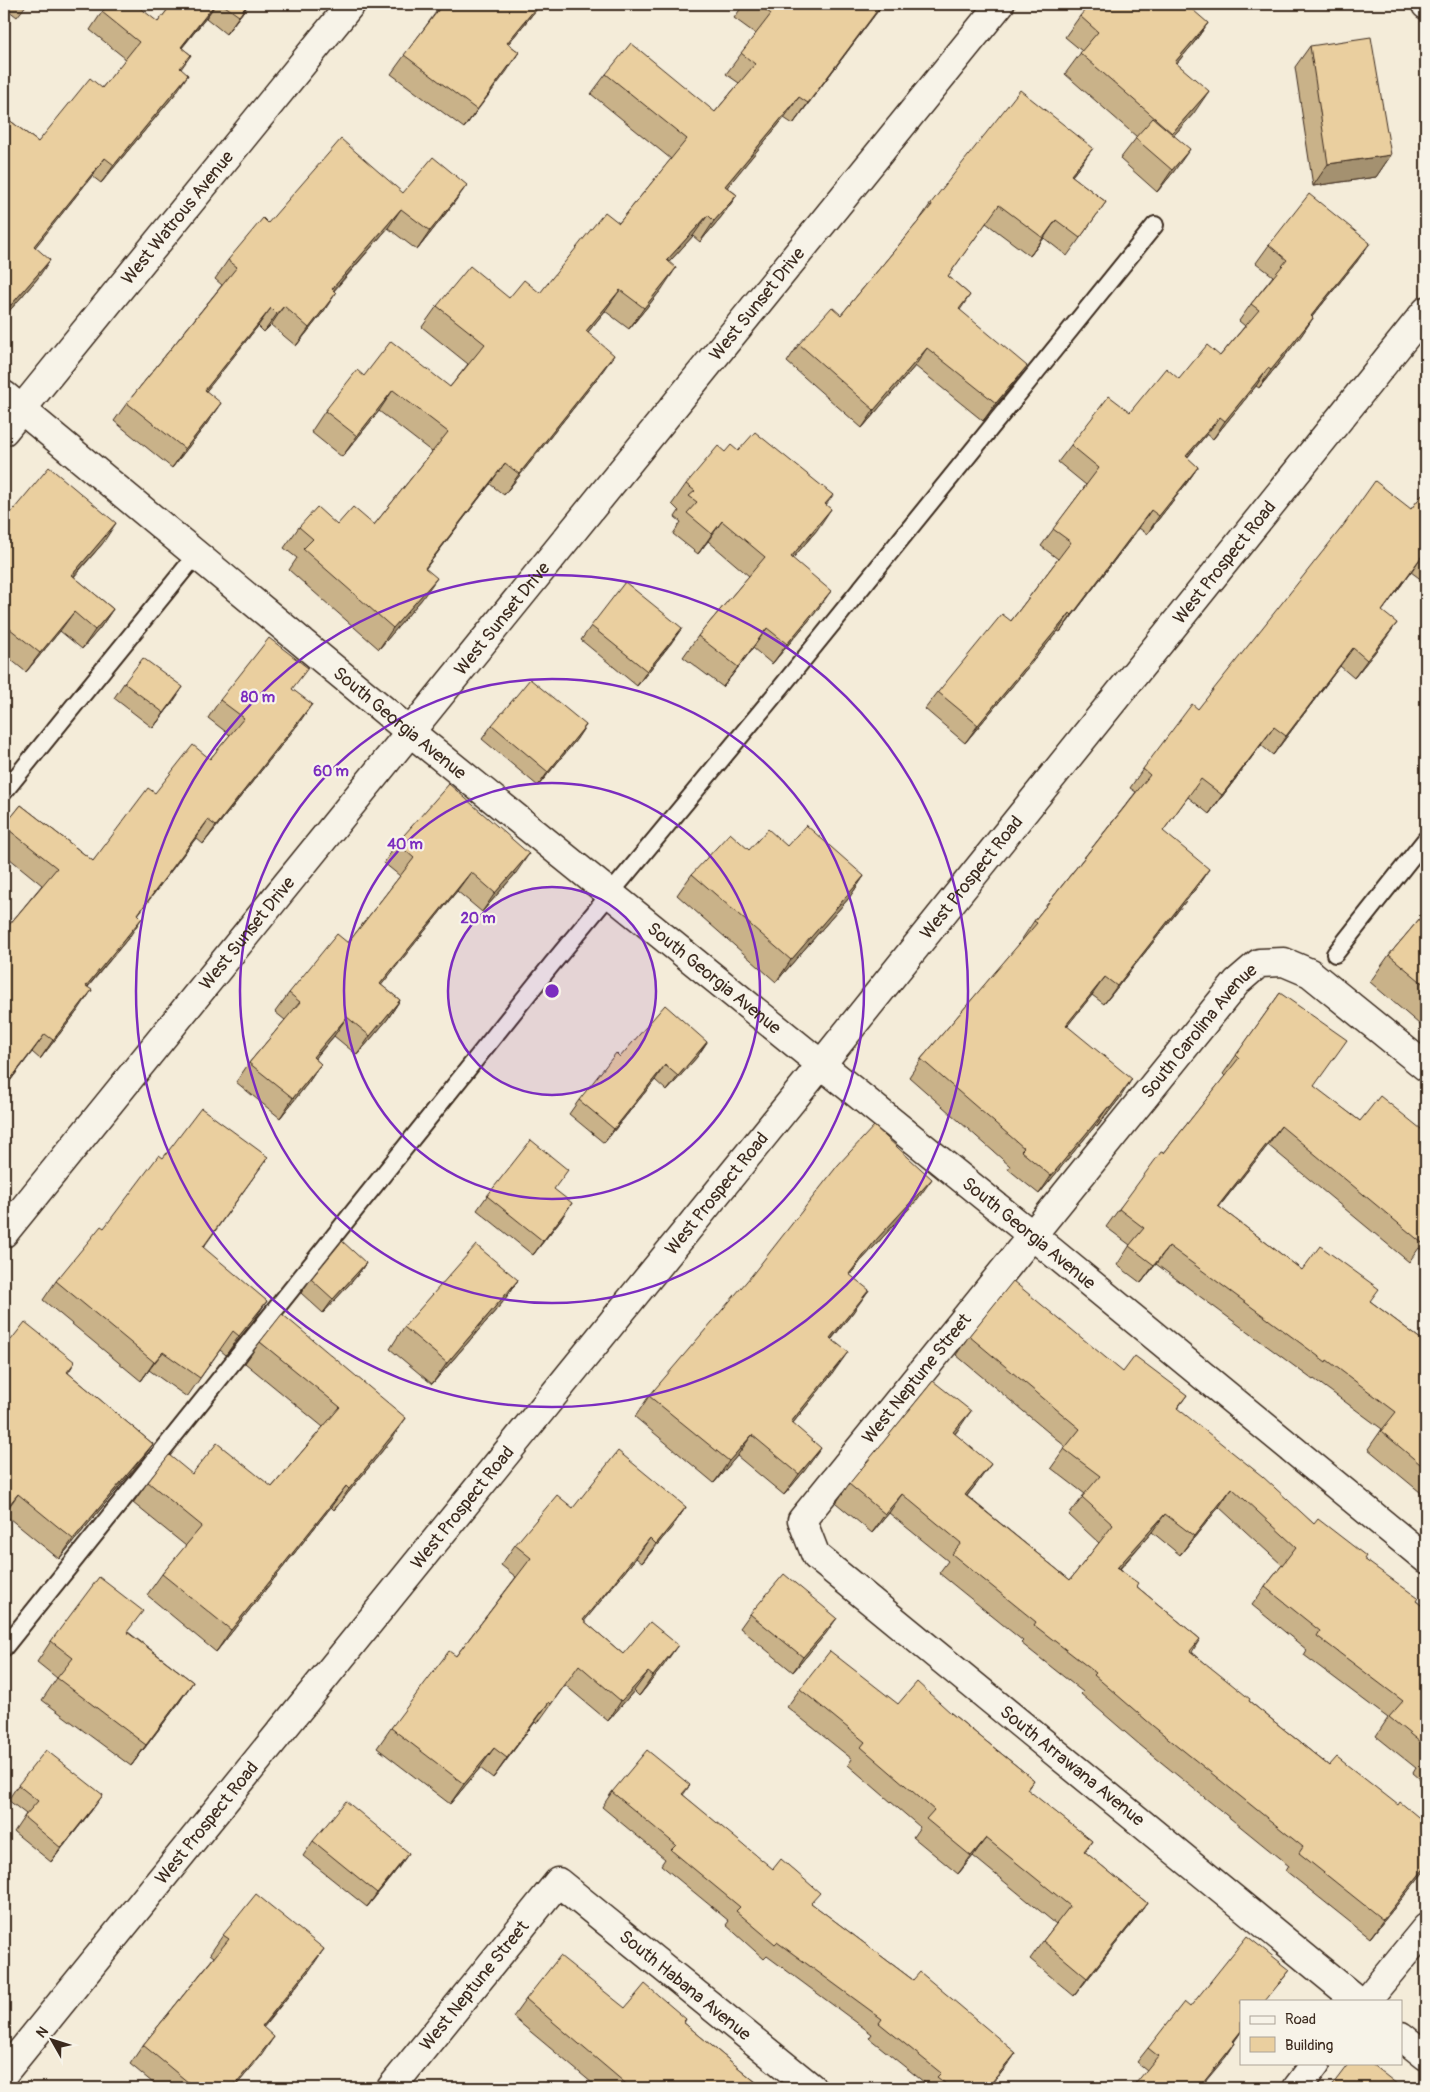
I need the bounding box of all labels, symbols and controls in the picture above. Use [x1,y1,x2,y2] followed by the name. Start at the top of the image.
[116,146,239,289] street label: West Watrous Avenue
[704,242,810,365] street label: West Sunset Drive
[1168,496,1281,629] street label: West Prospect Road
[449,557,555,680] street label: West Sunset Drive
[328,661,471,784] street label: South Georgia Avenue
[241,688,275,707] text: 80 m
[313,762,349,781] text: 60 m
[915,811,1028,944] street label: West Prospect Road
[387,835,423,854] text: 40 m
[194,872,300,995] street label: West Sunset Drive
[460,909,496,928] text: 20 m
[643,917,786,1039] street label: South Georgia Avenue
[1136,958,1262,1103] street label: South Carolina Avenue
[543,982,561,1000] centre of rings
[660,1127,773,1260] street label: West Prospect Road
[957,1172,1101,1294] street label: South Georgia Avenue
[857,1308,977,1448] street label: West Neptune Street
[406,1441,519,1574] street label: West Prospect Road
[995,1701,1149,1831] street label: South Arrawana Avenue
[150,1757,263,1889] street label: West Prospect Road
[414,1915,534,2055] street label: West Neptune Street
[615,1925,756,2046] street label: South Habana Avenue
[1240,2000,1402,2064] legend
[1285,2010,1316,2029] text: Road
[28,2014,78,2064] north arrow
[33,2023,52,2041] text: N
[1285,2036,1333,2055] text: Building

